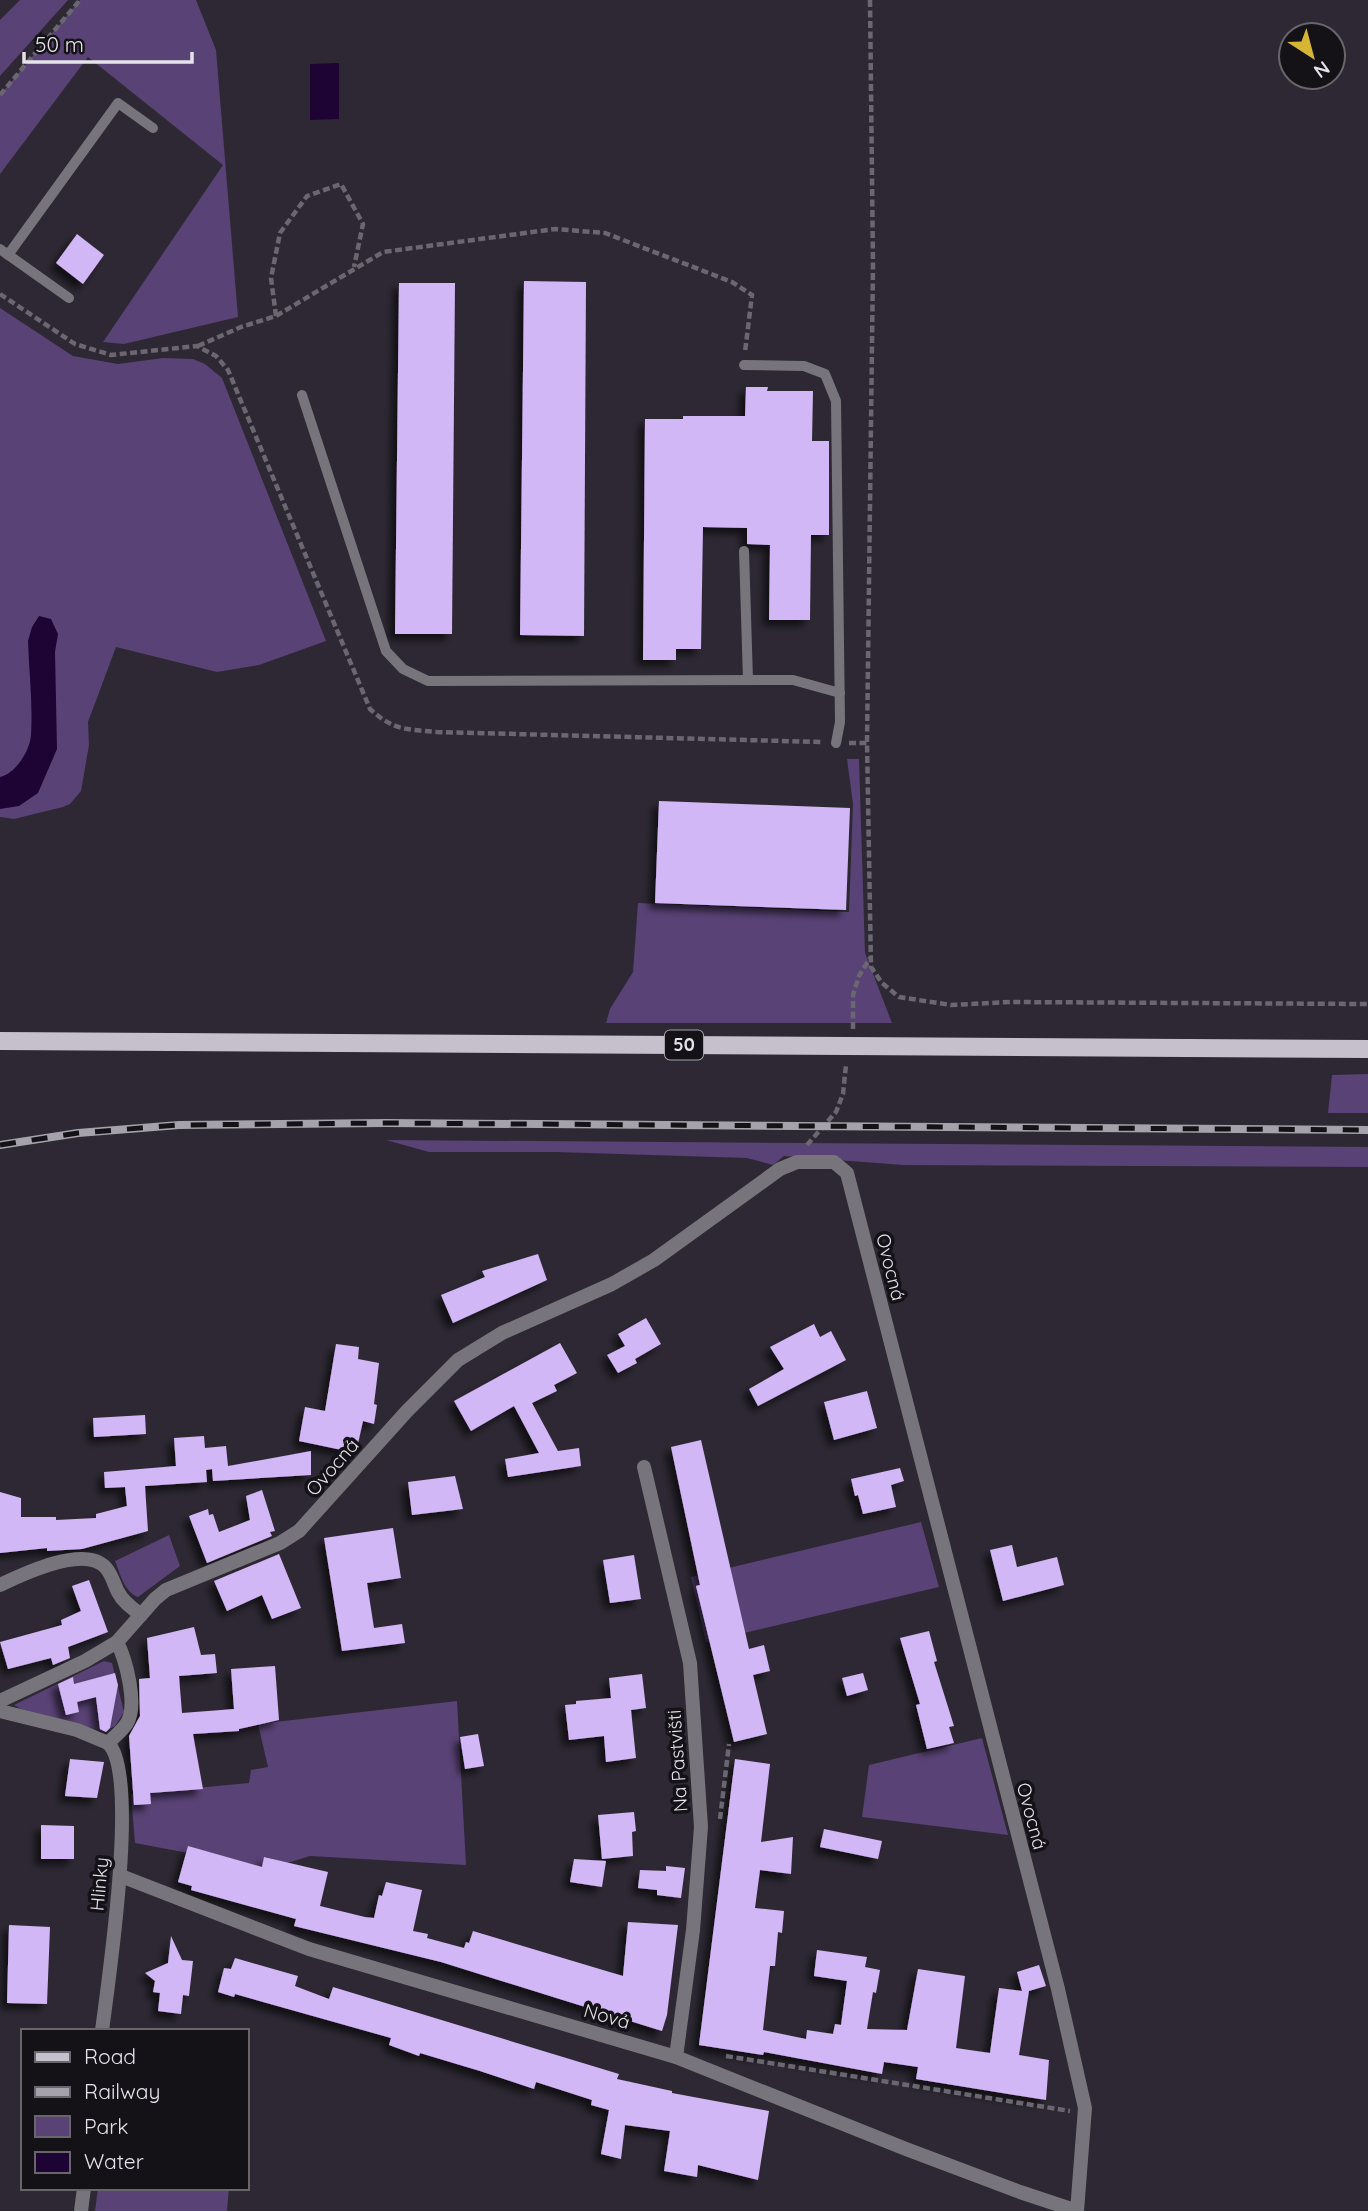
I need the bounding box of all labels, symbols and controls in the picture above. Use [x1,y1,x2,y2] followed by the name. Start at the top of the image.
[24,21,192,65] scale bar
[1277,21,1347,91] north arrow
[35,31,84,57] text: 50 m
[1309,56,1335,84] text: N
[665,1030,703,1060] road number: 50
[871,1231,911,1303] street label: Ovocná
[301,1433,363,1501] street label: Ovocná
[661,1709,693,1813] street label: Na Pastvišti
[1012,1780,1052,1852] street label: Ovocná
[85,1856,113,1912] street label: Hlinky
[581,1998,633,2034] street label: Nová
[21,2029,248,2190] legend
[84,2043,136,2069] text: Road
[84,2078,160,2104] text: Railway
[84,2113,128,2139] text: Park
[84,2148,144,2174] text: Water

